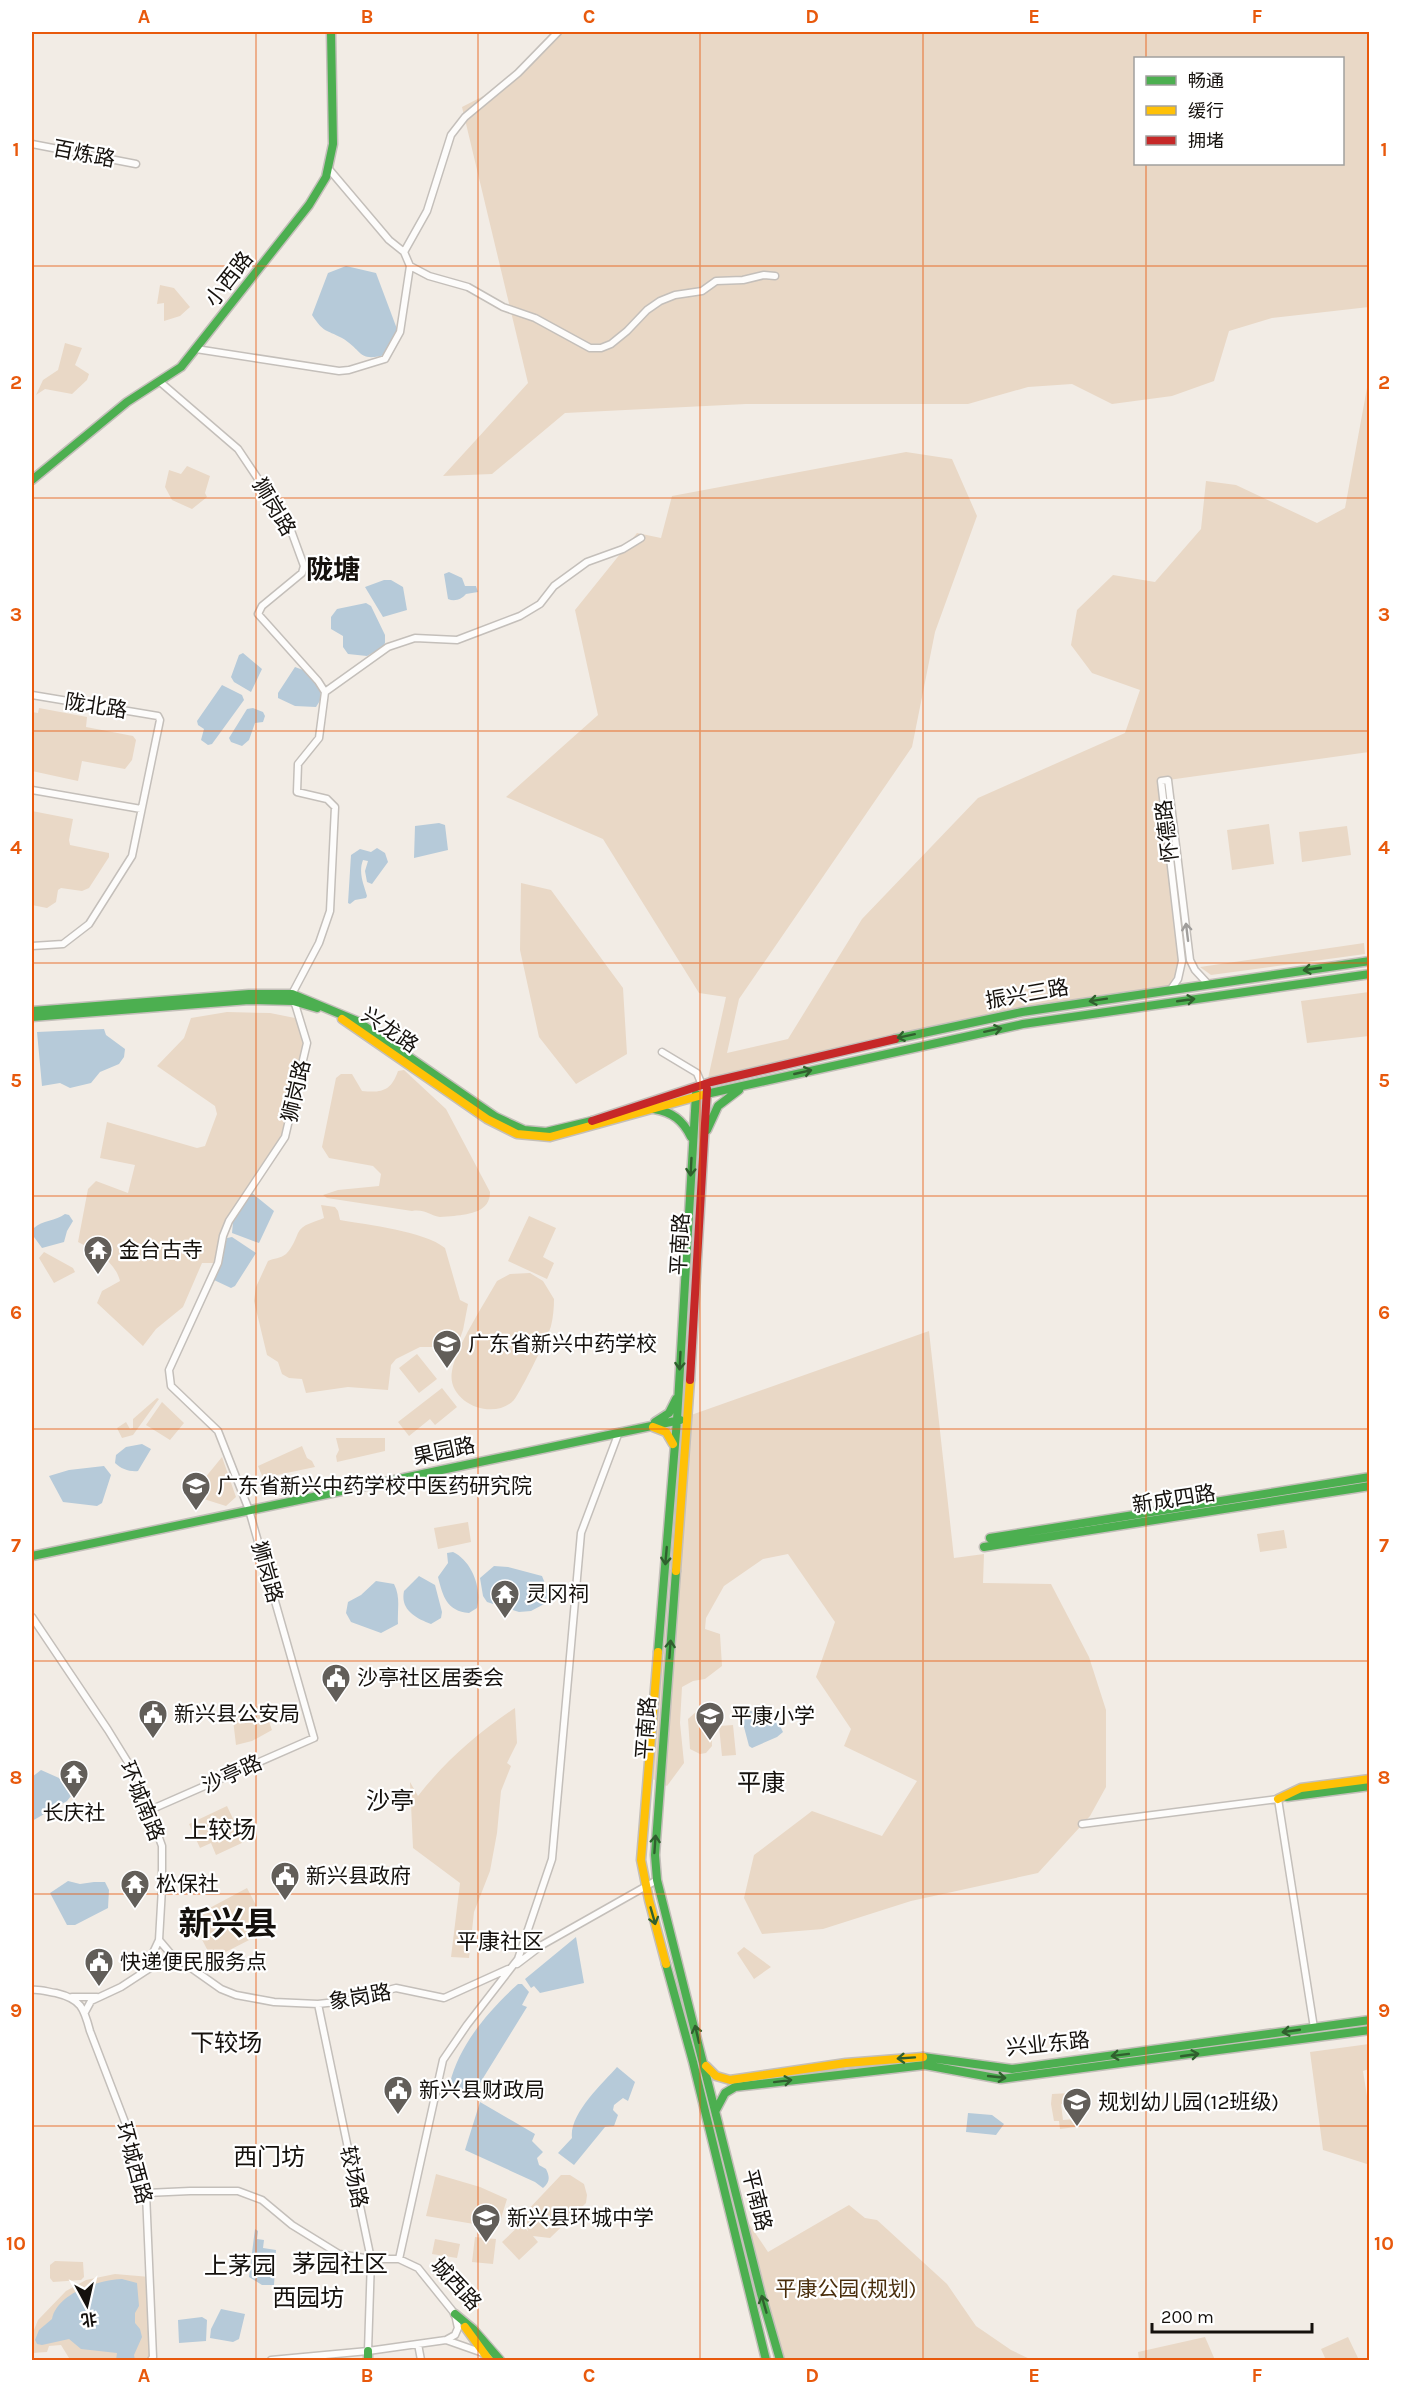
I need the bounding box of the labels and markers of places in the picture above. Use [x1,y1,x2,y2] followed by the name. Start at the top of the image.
[82,1234,114,1276] temple icon: 金台古寺
[119,1238,203,1262] place label: 金台古寺
[431,1328,463,1370] school or university icon: 广东省新兴中药学校
[468,1332,657,1356] place label: 广东省新兴中药学校
[180,1470,212,1512] school or university icon: 广东省新兴中药学校中医药研究院
[217,1474,532,1498] place label: 广东省新兴中药学校中医药研究院
[489,1578,521,1620] temple icon: 灵冈祠
[526,1582,589,1606] place label: 灵冈祠
[320,1662,352,1704] public building icon: 沙亭社区居委会
[357,1666,504,1690] place label: 沙亭社区居委会
[137,1698,169,1740] public building icon: 新兴县公安局
[694,1700,726,1742] school or university icon: 平康小学
[174,1702,300,1726] place label: 新兴县公安局
[731,1704,815,1728] place label: 平康小学
[58,1758,90,1800] temple icon: 长庆社
[43,1801,106,1825] place label: 长庆社
[269,1860,301,1902] public building icon: 新兴县政府
[306,1864,411,1888] place label: 新兴县政府
[119,1868,151,1910] temple icon: 松保社
[156,1872,219,1896] place label: 松保社
[83,1946,115,1988] public building icon: 快递便民服务点
[120,1950,267,1974] place label: 快递便民服务点
[382,2074,414,2116] public building icon: 新兴县财政局
[419,2078,545,2102] place label: 新兴县财政局
[1061,2086,1093,2128] school or university icon: 规划幼儿园(12班级)
[1098,2090,1279,2114] place label: 规划幼儿园(12班级)
[470,2202,502,2244] school or university icon: 新兴县环城中学
[507,2206,654,2230] place label: 新兴县环城中学

